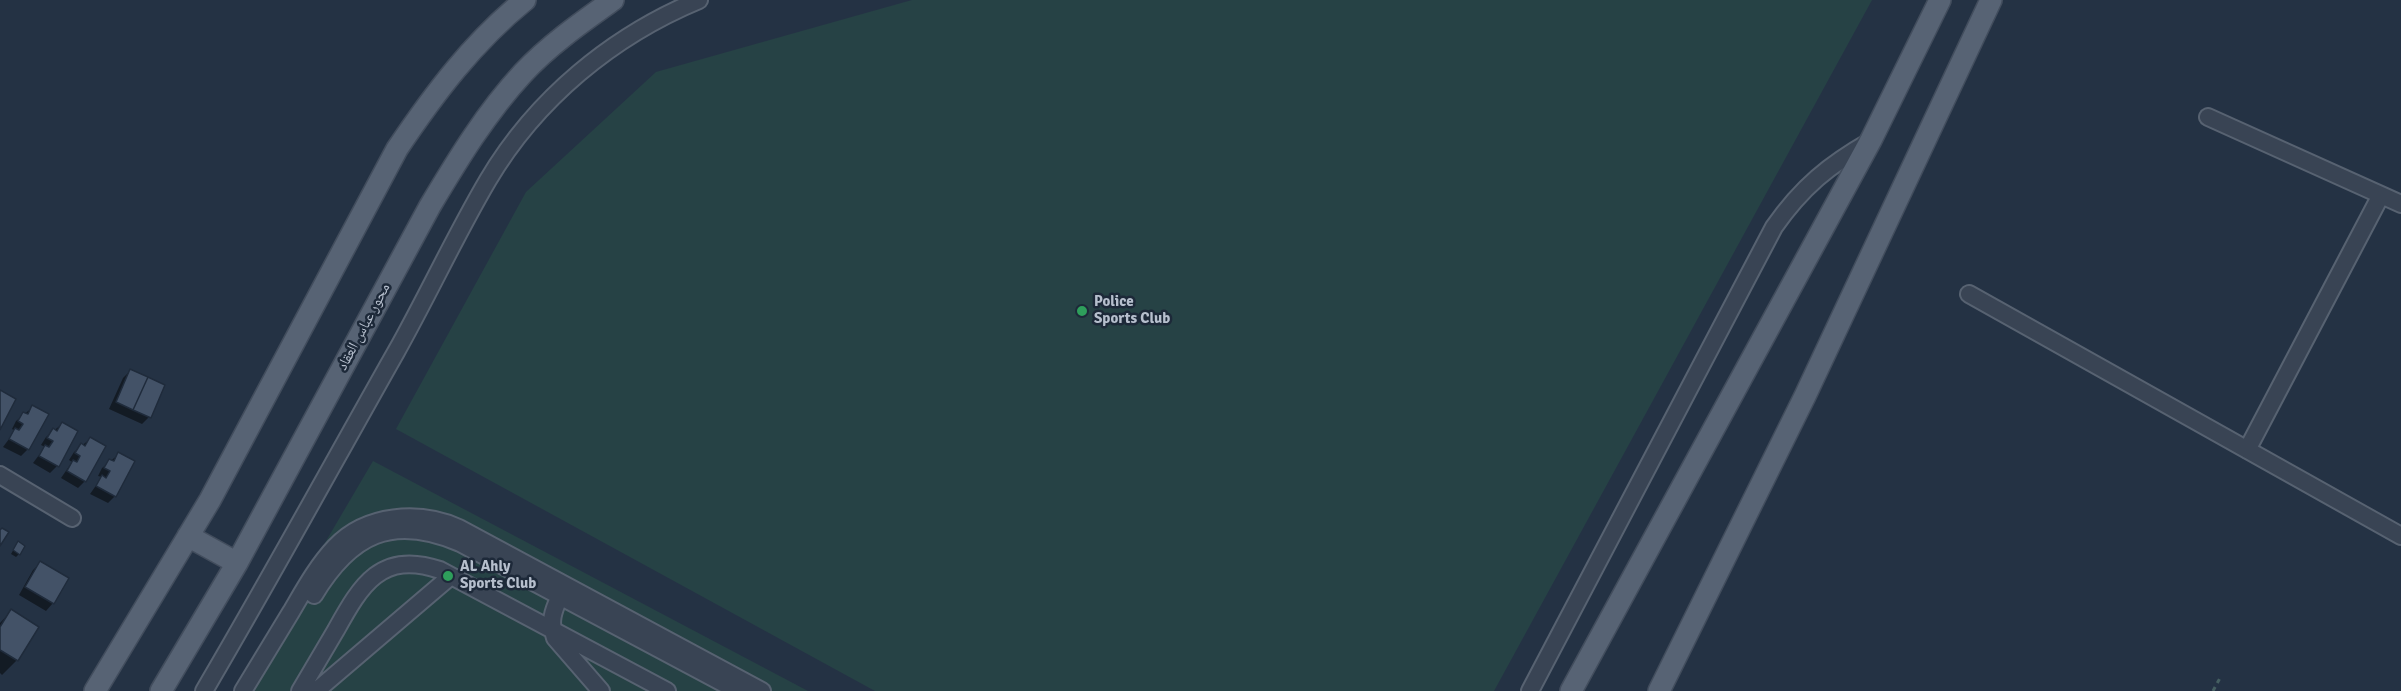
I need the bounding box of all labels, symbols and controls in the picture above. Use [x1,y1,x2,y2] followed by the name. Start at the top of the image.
[334,280,394,374] street label: محور عباس العقاد
[1094,293,1170,328] place label: Police Sports Club
[1075,304,1089,318] marker: Police Sports Club
[460,558,536,593] place label: AL Ahly Sports Club
[441,569,455,583] marker: AL Ahly Sports Club

